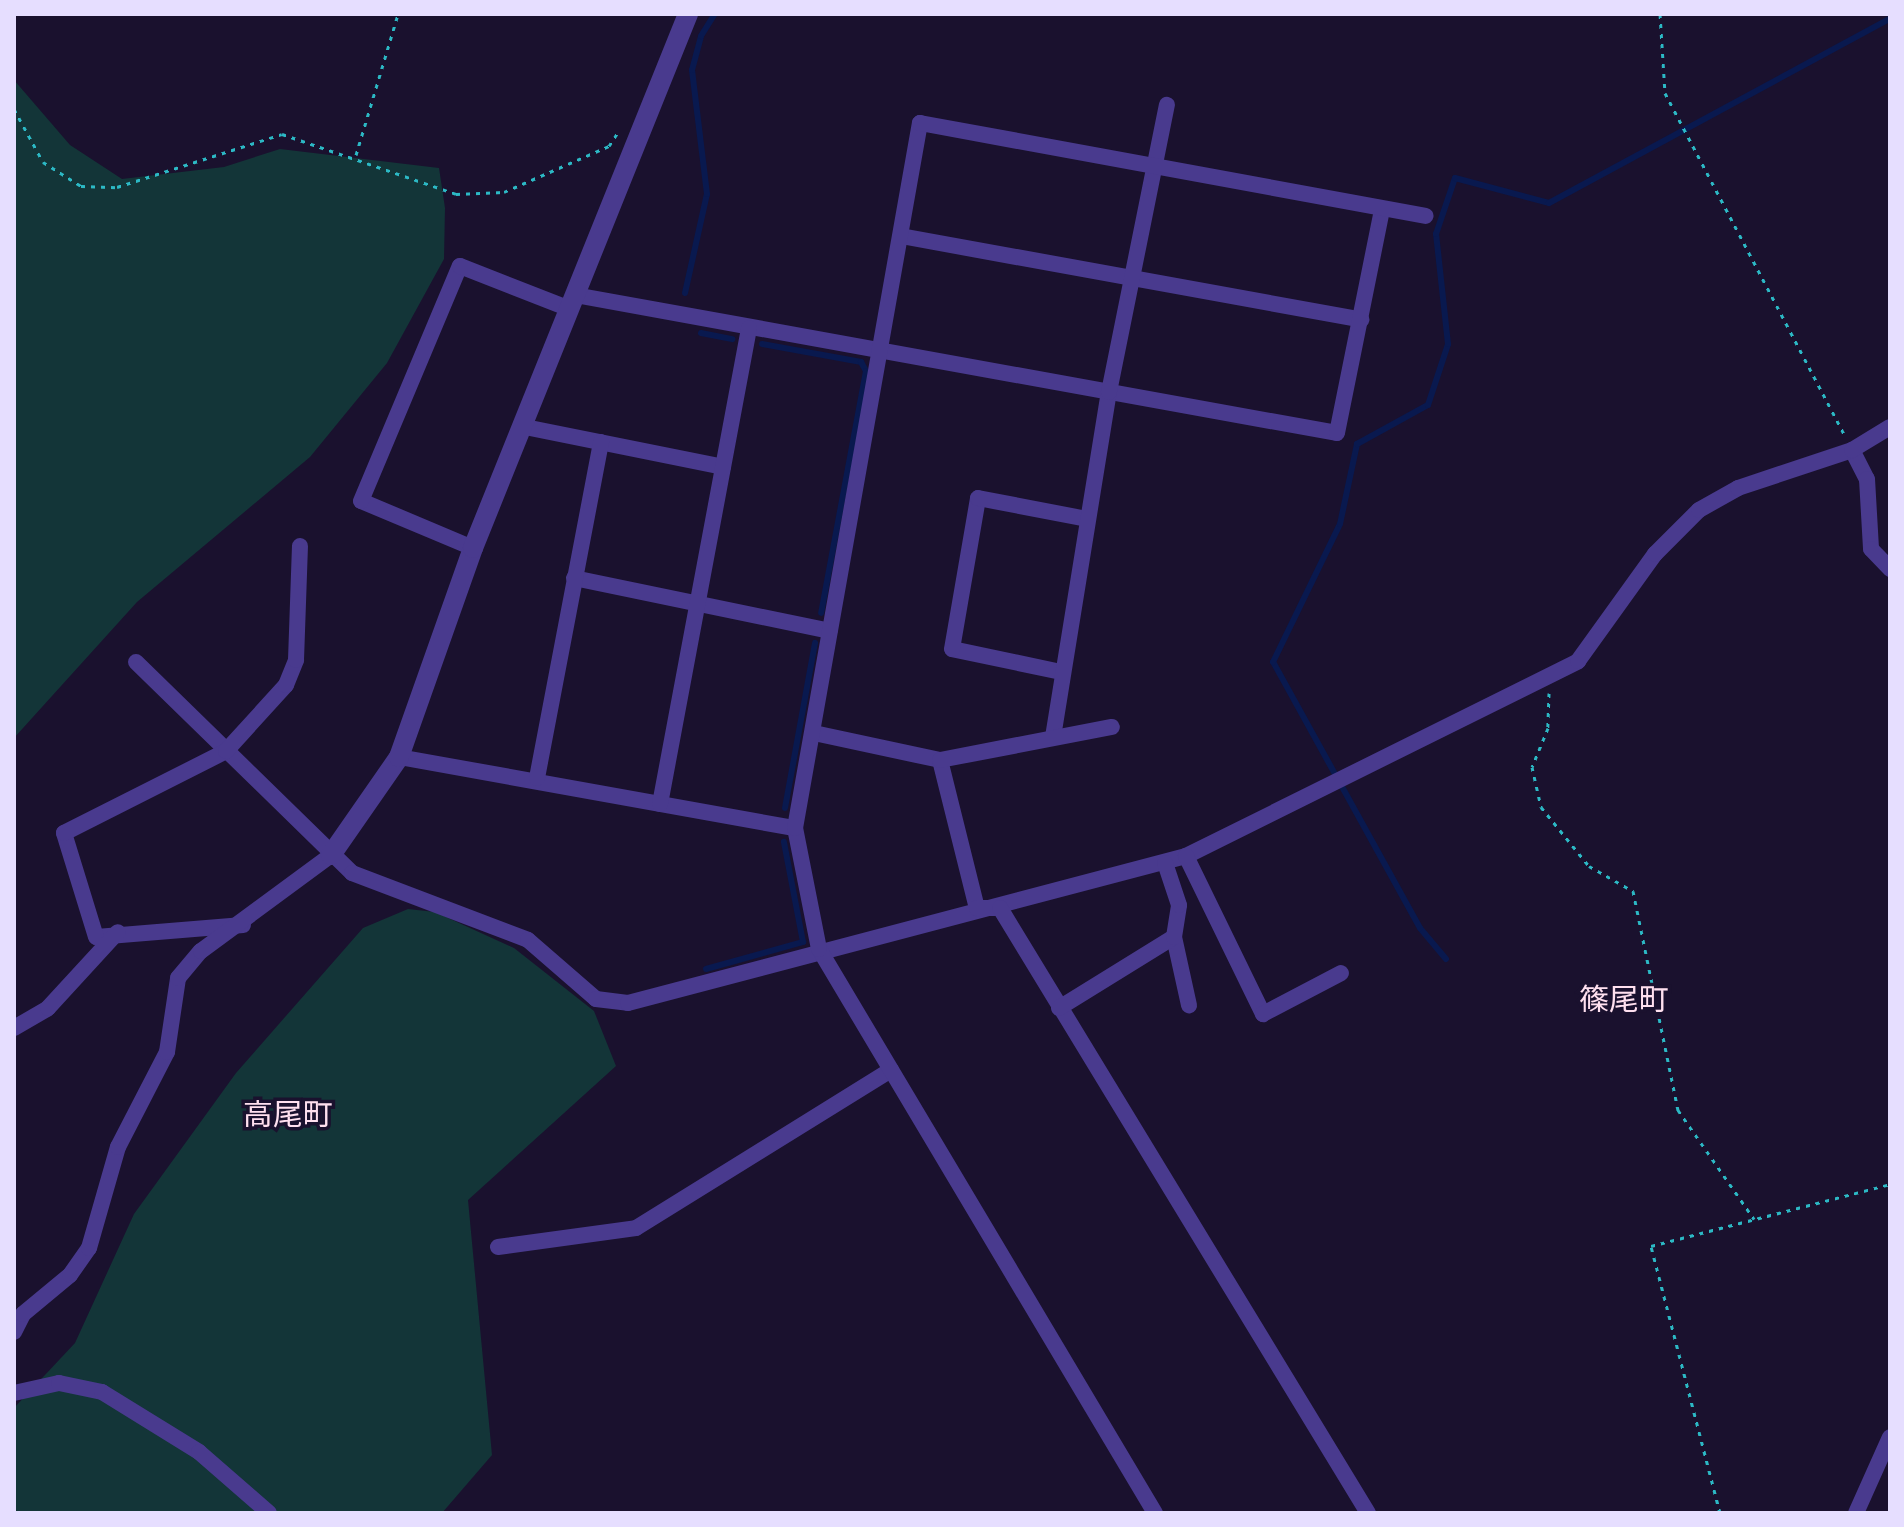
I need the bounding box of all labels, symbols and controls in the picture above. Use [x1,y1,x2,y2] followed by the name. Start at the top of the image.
[1579,981,1669,1017] district label: 篠尾町
[243,1096,333,1132] district label: 高尾町

